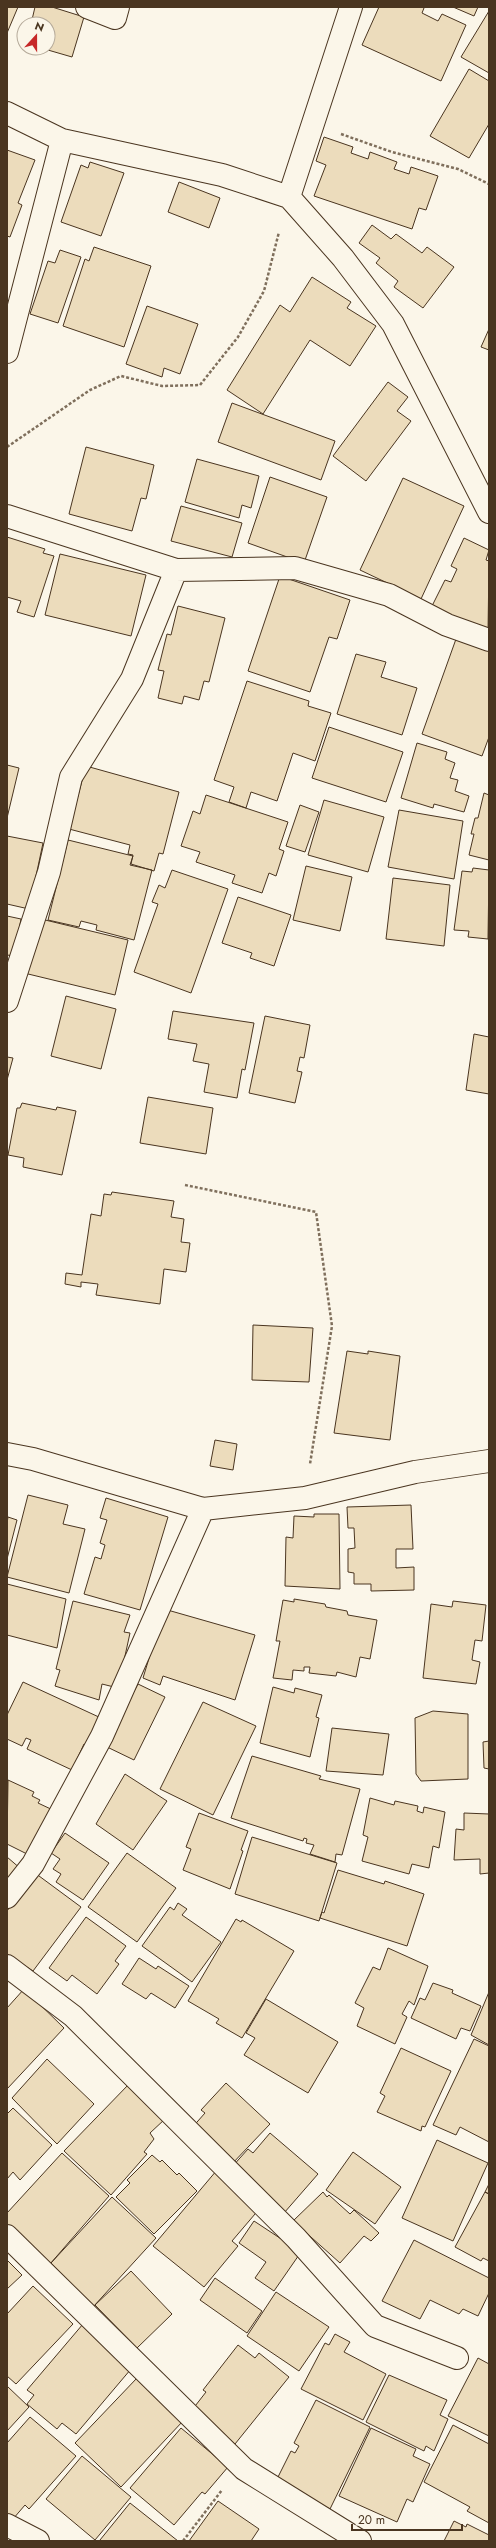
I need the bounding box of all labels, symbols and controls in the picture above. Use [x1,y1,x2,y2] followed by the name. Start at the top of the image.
[16,16,56,56] north arrow
[33,18,47,36] text: N
[352,2506,462,2532] scale bar
[358,2511,385,2529] text: 20 m

